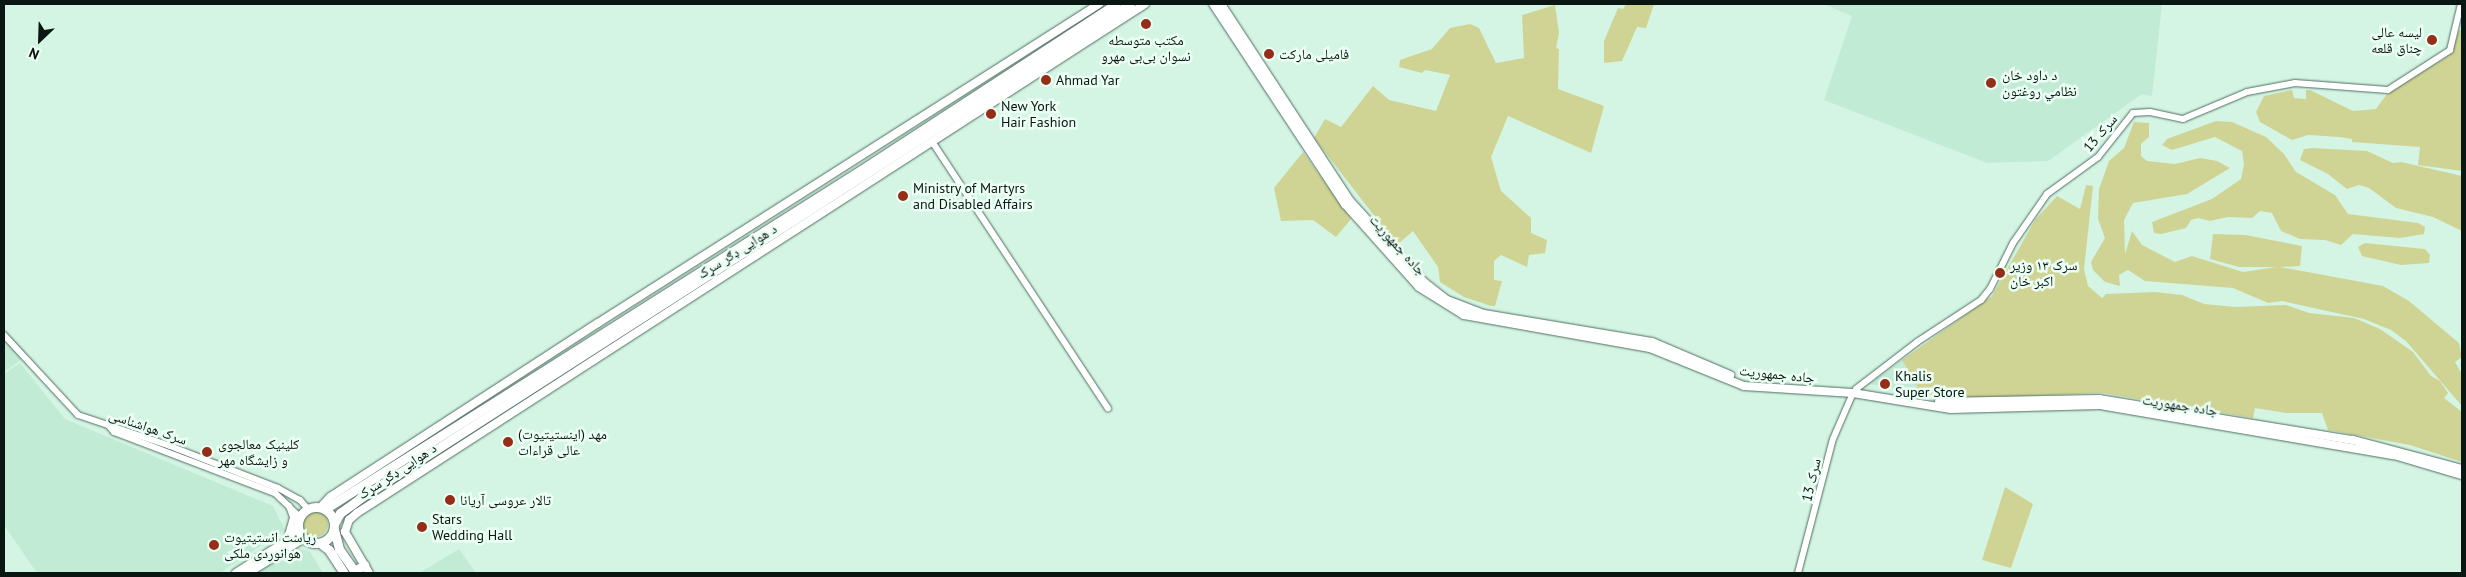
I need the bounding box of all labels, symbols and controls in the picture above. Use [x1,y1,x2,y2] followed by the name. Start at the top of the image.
[15,15,65,65] north arrow
[1140,18,1152,30] marker: مکتب متوسطه نسوان بی‌بی مهرو
[2371,24,2422,56] place label: لیسه عالی چناق قلعه
[1101,32,1191,64] place label: مکتب متوسطه نسوان بی‌بی مهرو
[2426,34,2438,46] marker: لیسه عالی چناق قلعه
[26,44,42,64] text: N
[1279,46,1349,62] place label: فامیلی مارکت
[1263,48,1275,60] marker: فامیلی مارکت
[2002,67,2077,100] place label: د داود خان نظامي روغتون
[1056,72,1120,88] place label: Ahmad Yar
[1040,74,1052,86] marker: Ahmad Yar
[1984,76,1998,90] marker: د داود خان نظامي روغتون
[1001,98,1076,130] place label: New York Hair Fashion
[985,108,997,120] marker: New York Hair Fashion
[2079,111,2121,155] street label: سرک 13
[913,180,1033,212] place label: Ministry of Martyrs and Disabled Affairs
[897,190,909,202] marker: Ministry of Martyrs and Disabled Affairs
[1366,211,1430,279] street label: جاده جمهوریت
[694,220,780,282] street label: د هوایی ډګر سړک
[2010,257,2077,290] place label: سرک ۱۳ وزیر اکبر خان
[1994,267,2006,279] marker: سرک ۱۳ وزیر اکبر خان
[1738,362,1816,386] street label: جاده جمهوریت
[1895,368,1965,401] place label: Khalis Super Store
[1879,378,1891,390] marker: Khalis Super Store
[2141,391,2219,419] street label: جاده جمهوریت
[107,406,189,448] street label: سرک هواشناسی
[518,426,607,458] place label: مهد (اینستیتیوت) عالی قراءات
[218,436,299,468] place label: کلینیک معالجوی و زایشگاه مهر
[502,436,514,448] marker: مهد (اینستیتیوت) عالی قراءات
[354,439,440,503] street label: د هوایی ډګر سړک
[200,445,214,459] marker: کلینیک معالجوی و زایشگاه مهر
[1798,457,1824,503] street label: سرک 13
[460,492,551,508] place label: تالار عروسی آریانا
[444,494,456,506] marker: تالار عروسی آریانا
[432,511,512,544] place label: Stars Wedding Hall
[416,521,428,533] marker: Stars Wedding Hall
[224,529,316,562] place label: ریاست انستیتیوت هوانوردی ملکی
[208,539,220,551] marker: ریاست انستیتیوت هوانوردی ملکی

